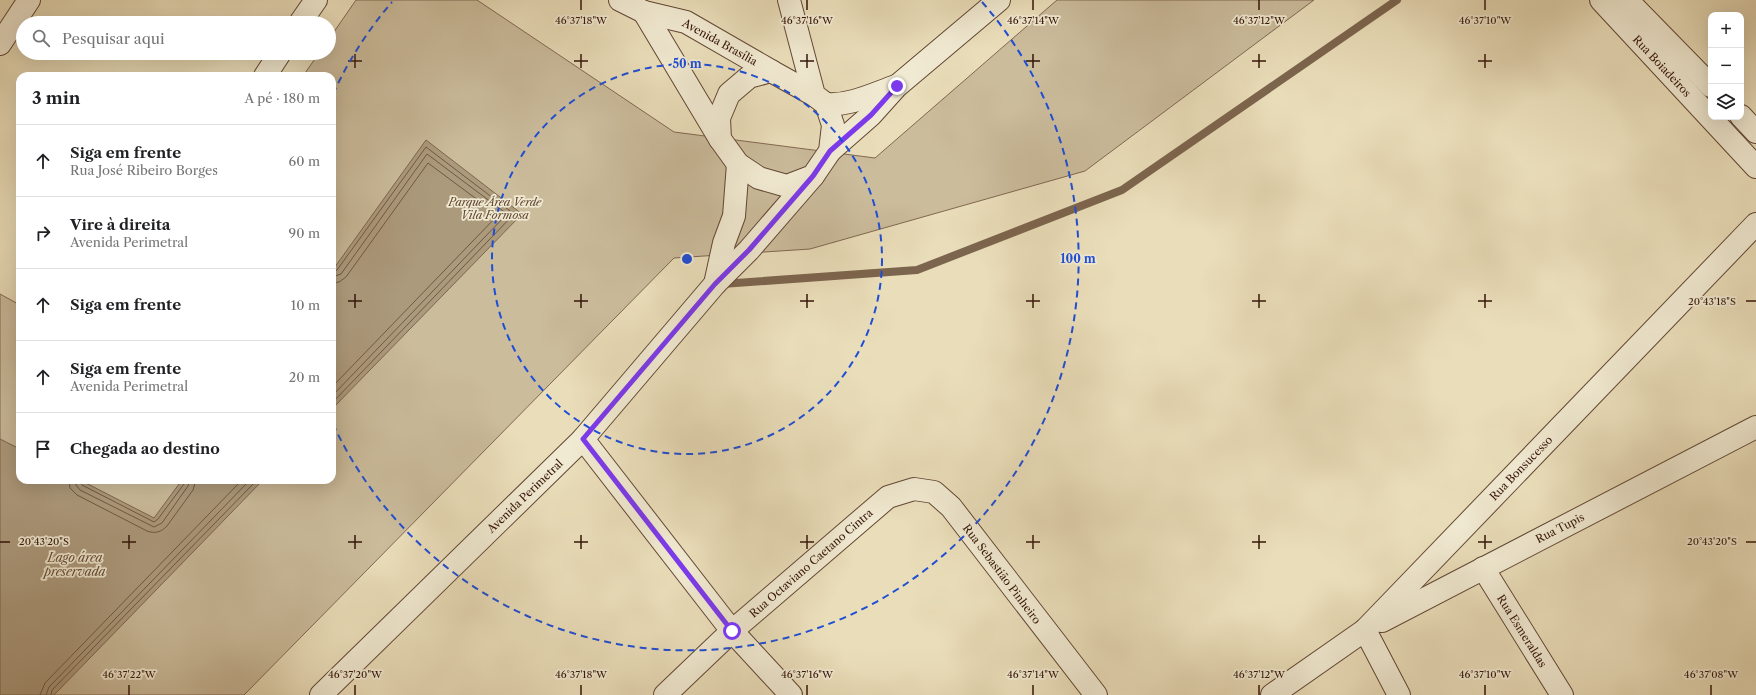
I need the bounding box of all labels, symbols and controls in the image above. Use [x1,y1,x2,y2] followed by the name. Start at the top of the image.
[1708,12,1744,120] map controls
[1708,12,1744,48] button: +
[555,14,608,27] text: 46°37'18"W
[781,14,834,27] text: 46°37'16"W
[1007,14,1060,27] text: 46°37'14"W
[1233,14,1286,27] text: 46°37'12"W
[1459,14,1512,27] text: 46°37'10"W
[679,15,760,68] street label: Avenida Brasília
[16,16,336,60] search box
[30,27,52,49] icon: search
[62,29,165,48] text: Pesquisar aqui
[1630,32,1694,100] street label: Rua Boiadeiros
[1708,48,1744,84] button: −
[672,56,702,71] text: 50 m
[888,77,906,95] route end
[1708,84,1744,120] button: layers
[32,88,81,108] text: 3 min
[245,90,320,106] text: A pé · 180 m
[70,143,181,162] text: Siga em frente
[32,150,54,172] icon: ahead
[289,153,320,169] text: 60 m
[70,162,218,178] text: Rua José Ribeiro Borges
[448,195,542,222] park label: Parque Área Verde Vila Formosa
[70,215,170,234] text: Vire à direita
[32,222,54,244] icon: right
[289,225,320,241] text: 90 m
[70,234,188,250] text: Avenida Perimetral
[1060,251,1096,266] text: 100 m
[680,252,694,266] centre of rings
[32,294,54,316] icon: ahead
[70,295,181,314] text: Siga em frente
[1688,295,1736,308] text: 20°43'18"S
[291,297,320,313] text: 10 m
[70,359,181,378] text: Siga em frente
[32,366,54,388] icon: ahead
[289,369,320,385] text: 20 m
[70,378,188,394] text: Avenida Perimetral
[1487,433,1556,503] street label: Rua Bonsucesso
[32,438,54,460] icon: arrive
[70,439,220,458] text: Chegada ao destino
[483,456,566,536] street label: Avenida Perimetral
[746,505,876,620] street label: Rua Octaviano Caetano Cintra
[1533,510,1587,546] street label: Rua Tupis
[960,521,1044,627] street label: Rua Sebastião Pinheiro
[19,535,69,548] text: 20°43'20"S
[1687,535,1737,548] text: 20°43'20"S
[42,550,105,579] water label: Lago área preservada
[1494,592,1550,670] street label: Rua Esmeraldas
[723,622,741,640] route start
[102,668,157,681] text: 46°37'22"W
[328,668,383,681] text: 46°37'20"W
[555,668,608,681] text: 46°37'18"W
[781,668,834,681] text: 46°37'16"W
[1007,668,1060,681] text: 46°37'14"W
[1233,668,1286,681] text: 46°37'12"W
[1459,668,1512,681] text: 46°37'10"W
[1684,668,1739,681] text: 46°37'08"W

